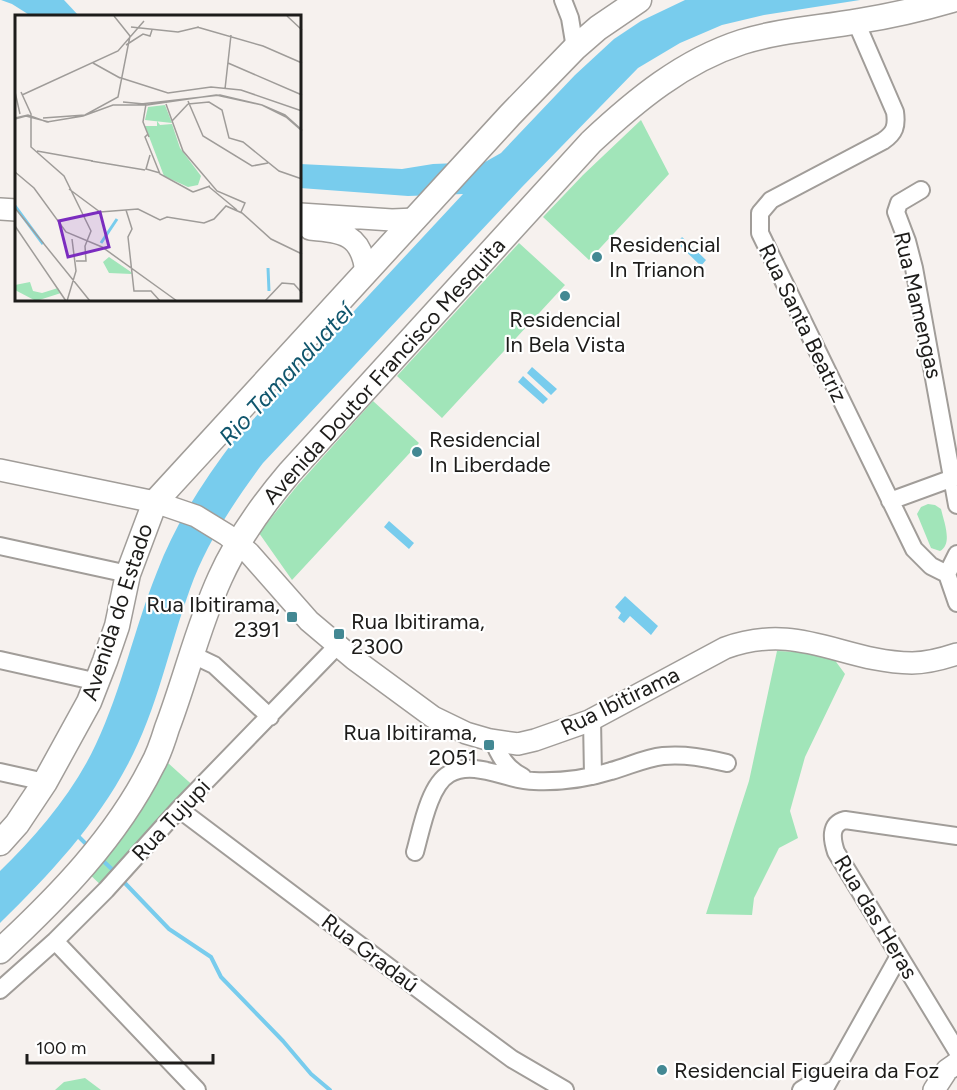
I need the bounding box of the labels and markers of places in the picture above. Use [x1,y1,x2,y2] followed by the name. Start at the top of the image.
[609,231,720,283] place label: Residencial In Trianon
[590,250,604,264] marker: Residencial In Trianon
[558,289,572,303] marker: Residencial In Bela Vista
[505,306,625,358] place label: Residencial In Bela Vista
[429,426,551,478] place label: Residencial In Liberdade
[410,445,424,459] marker: Residencial In Liberdade
[146,591,280,643] place label: Rua Ibitirama, 2391
[351,608,485,660] place label: Rua Ibitirama, 2300
[285,610,299,624] marker: Rua Ibitirama, 2391
[332,627,346,641] marker: Rua Ibitirama, 2300
[343,719,477,771] place label: Rua Ibitirama, 2051
[482,738,496,752] marker: Rua Ibitirama, 2051
[674,1057,939,1084] place label: Residencial Figueira da Foz
[655,1063,669,1077] marker: Residencial Figueira da Foz

